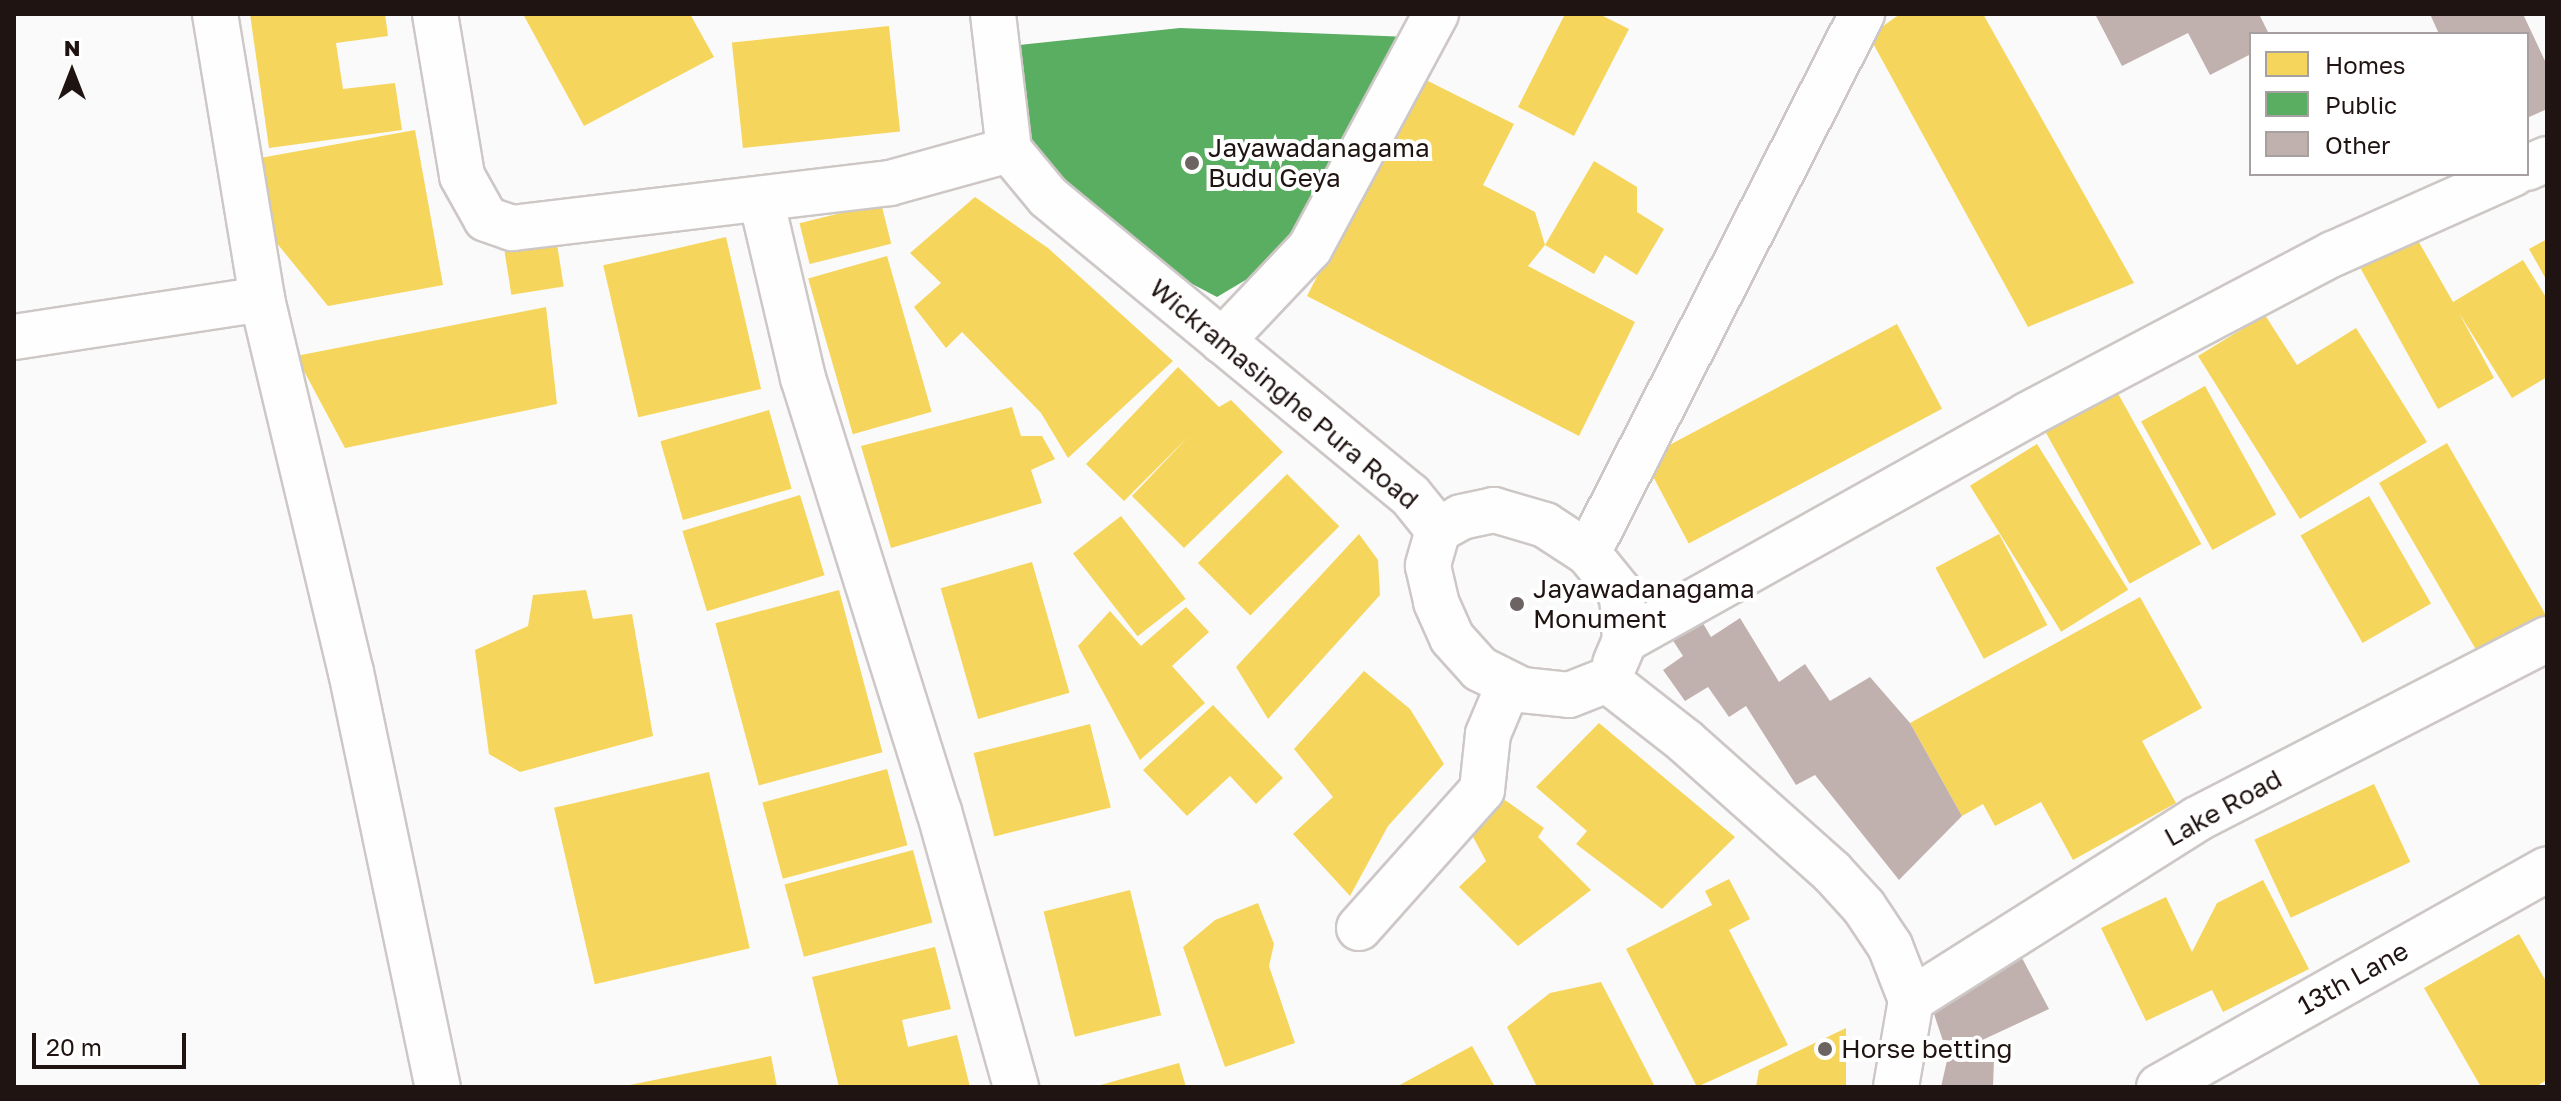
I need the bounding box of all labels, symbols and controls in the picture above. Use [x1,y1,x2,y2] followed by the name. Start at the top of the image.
[32,32,112,112] north arrow
[2249,32,2529,176] legend
[64,34,80,61] text: N
[2325,50,2406,79] text: Homes
[2325,90,2397,119] text: Public
[2325,130,2390,159] text: Other
[1208,132,1430,194] place label: Jayawadanagama Budu Geya
[1183,154,1201,172] marker: Jayawadanagama Budu Geya
[1143,272,1425,516] street label: Wickramasinghe Pura Road
[1533,573,1755,634] place label: Jayawadanagama Monument
[1508,595,1526,613] marker: Jayawadanagama Monument
[2159,763,2287,853] street label: Lake Road
[2292,935,2414,1021] street label: 13th Lane
[36,1017,190,1067] scale bar
[46,1032,102,1061] text: 20 m
[1841,1033,2012,1065] place label: Horse betting
[1816,1040,1834,1058] marker: Horse betting

